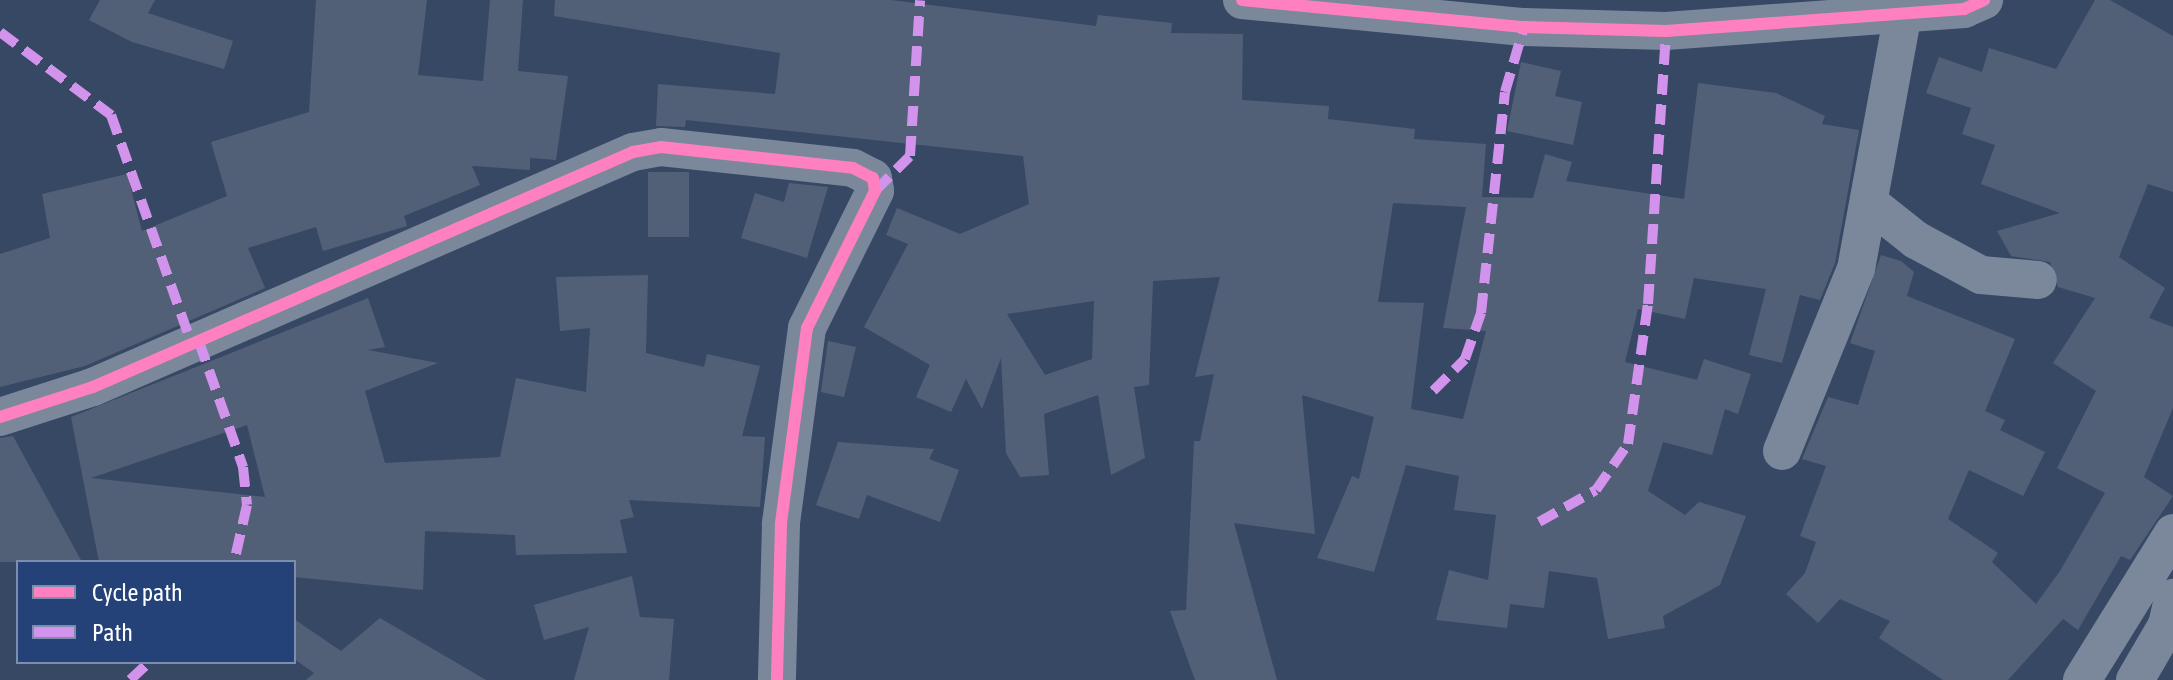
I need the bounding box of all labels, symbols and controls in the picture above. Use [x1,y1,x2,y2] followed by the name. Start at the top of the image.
[16,560,296,664] legend
[92,579,183,606] text: Cycle path
[92,619,133,646] text: Path

